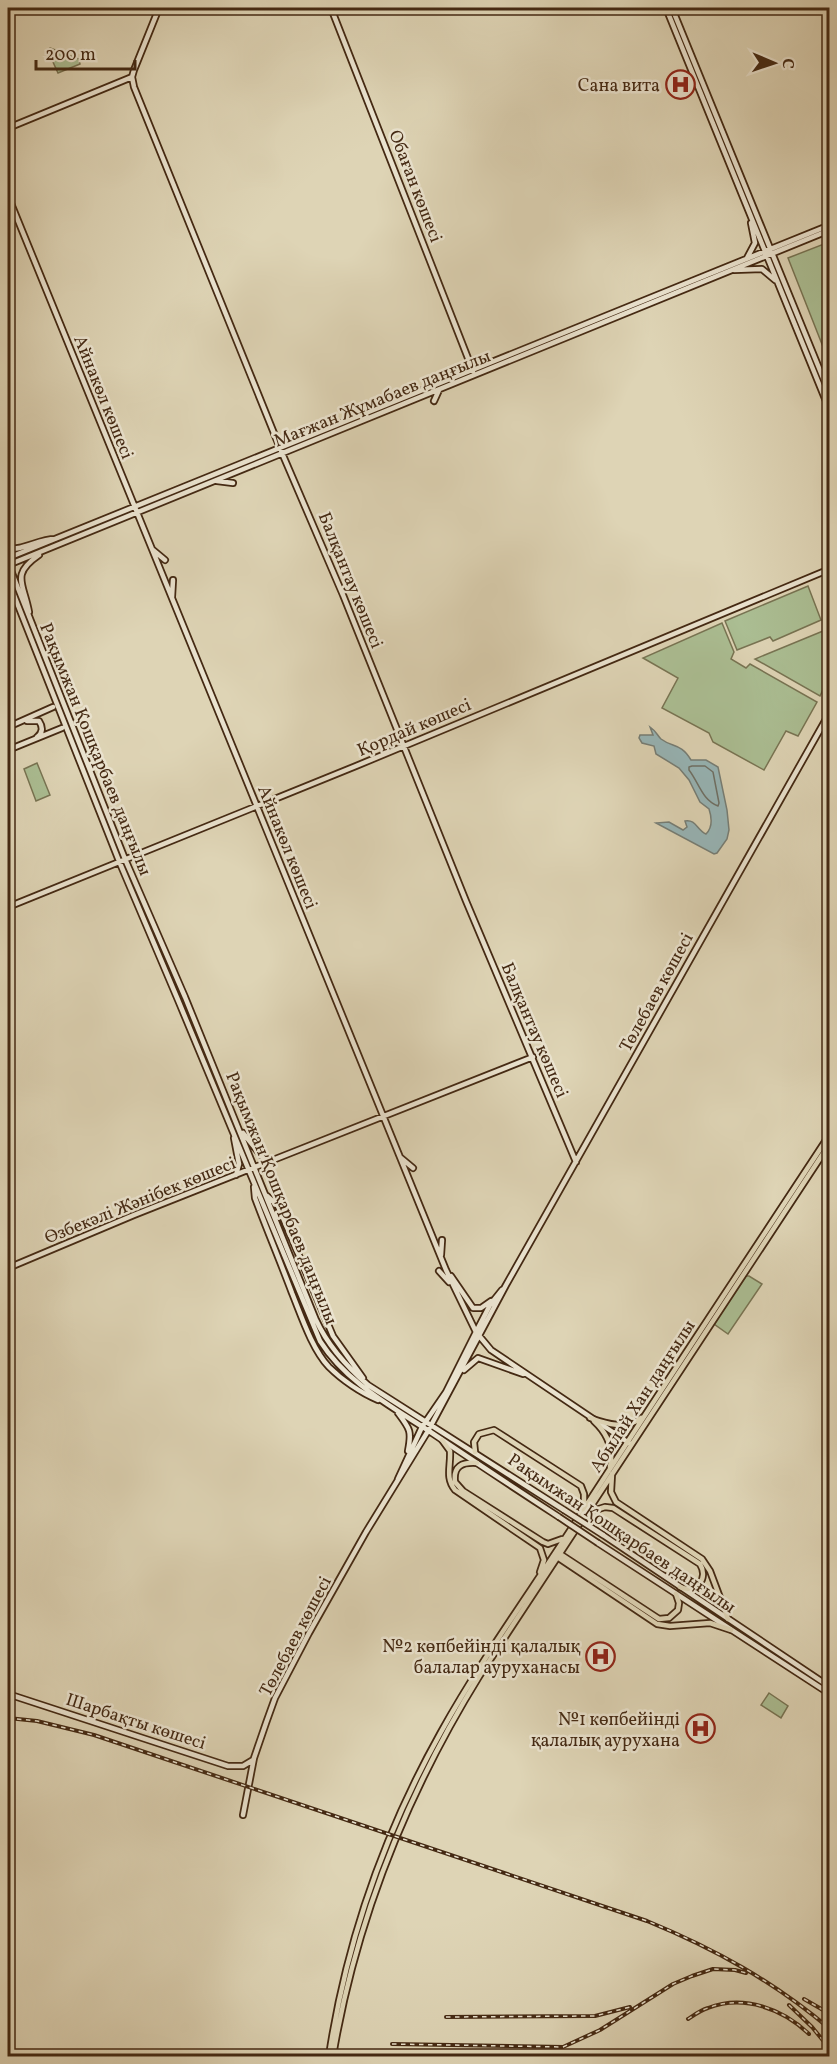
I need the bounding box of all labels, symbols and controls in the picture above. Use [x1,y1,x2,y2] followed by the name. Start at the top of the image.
[36,33,135,71] scale bar
[744,33,804,93] north arrow
[45,43,96,68] text: 200 m
[776,58,798,69] text: С
[665,69,697,101] hospital icon: Сана вита
[578,74,660,99] place label: Сана вита
[382,127,448,247] street label: Обаған көшесі
[66,332,139,463] street label: Айнакөл көшесі
[270,344,495,454] street label: Мағжан Жұмабаев даңғылы
[311,509,388,652] street label: Балқантау көшесі
[32,619,157,880] street label: Рақымжан Қошқарбаев даңғылы
[354,693,475,764] street label: Қордай көшесі
[250,782,323,913] street label: Айнакөл көшесі
[614,929,700,1057] street label: Төлебаев көшесі
[494,959,573,1102] street label: Балқантау көшесі
[218,1068,343,1329] street label: Рақымжан Қошқарбаев даңғылы
[41,1151,240,1251] street label: Өзбекәлі Жәнібек көшесі
[584,1315,702,1478] street label: Абылай Хан даңғылы
[502,1448,741,1620] street label: Рақымжан Қошқарбаев даңғылы
[254,1572,339,1701] street label: Төлебаев көшесі
[382,1635,580,1681] place label: №2 көпбейінді қалалық балалар ауруханасы
[585,1640,617,1672] hospital icon: №2 көпбейінді қалалық балалар ауруханасы
[62,1688,209,1757] street label: Шарбақты көшесі
[531,1708,680,1754] place label: №1 көпбейінді қалалық аурухана
[685,1713,717,1745] hospital icon: №1 көпбейінді қалалық аурухана

